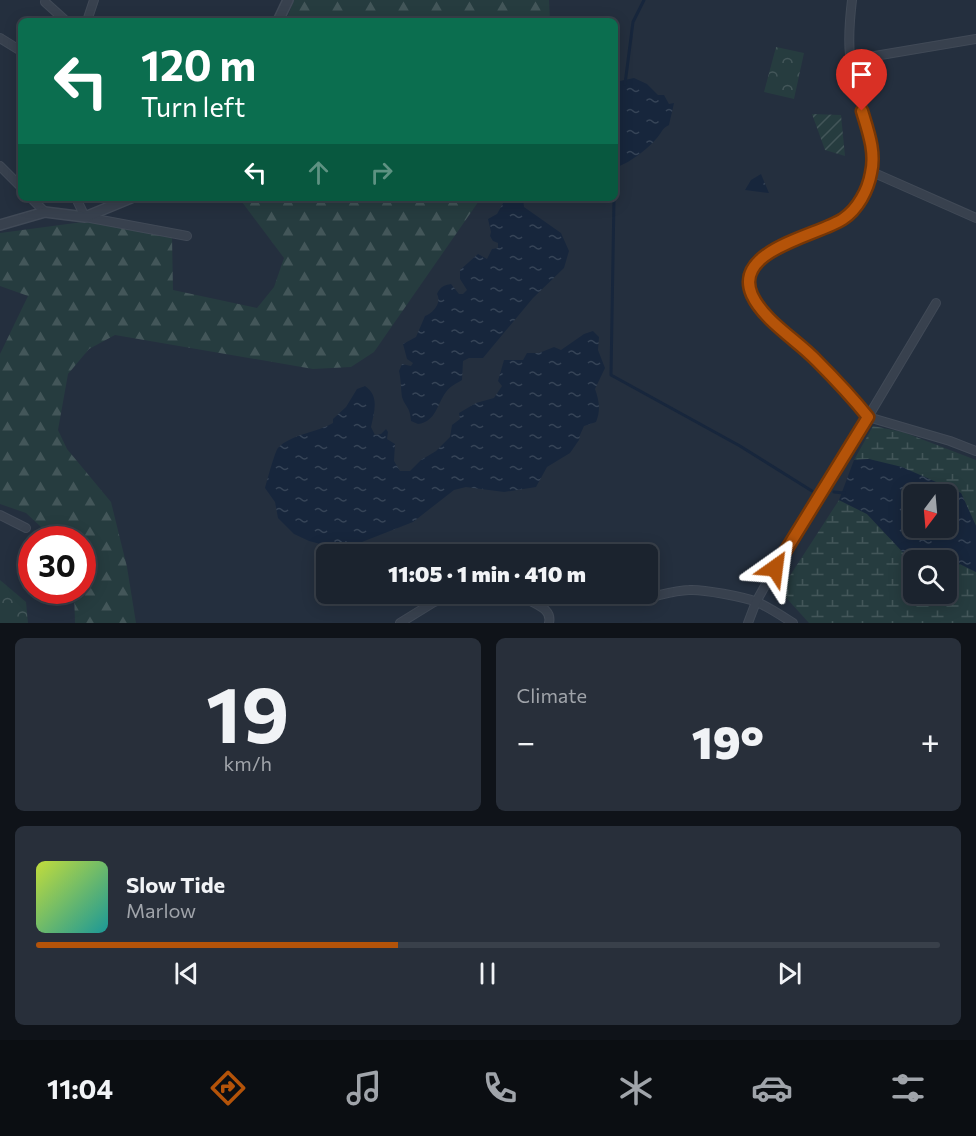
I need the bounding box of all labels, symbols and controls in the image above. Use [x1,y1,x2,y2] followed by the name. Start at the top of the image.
[141,38,256,90] text: 120 m
[42,42,120,120] icon: left
[836,49,887,111] pin
[845,58,878,91] icon: arrive
[141,90,245,123] text: Turn left
[239,156,272,189] icon: left
[302,156,335,189] icon: ahead
[365,156,398,189] icon: right
[903,484,957,538] north arrow
[903,484,957,604] map controls
[18,526,96,604] speed limit sign: 30
[743,536,807,600] position arrow
[903,550,957,604] button: search
[388,560,586,587] text: 11:05 · 1 min · 410 m
[206,664,289,759] text: 19
[517,683,587,707] text: Climate
[692,713,764,768] text: 19°
[517,720,535,761] text: −
[921,720,940,761] text: +
[223,751,272,775] text: km/h
[126,871,225,898] text: Slow Tide
[126,898,196,922] text: Marlow
[170,957,203,990] icon: previous
[471,957,504,990] icon: pause
[773,957,806,990] icon: next
[207,1067,249,1109] icon: directions
[343,1067,385,1109] icon: music
[479,1067,521,1109] icon: phone
[615,1067,657,1109] icon: climate
[751,1067,793,1109] icon: car
[887,1067,929,1109] icon: filters
[47,1072,113,1105] text: 11:04

